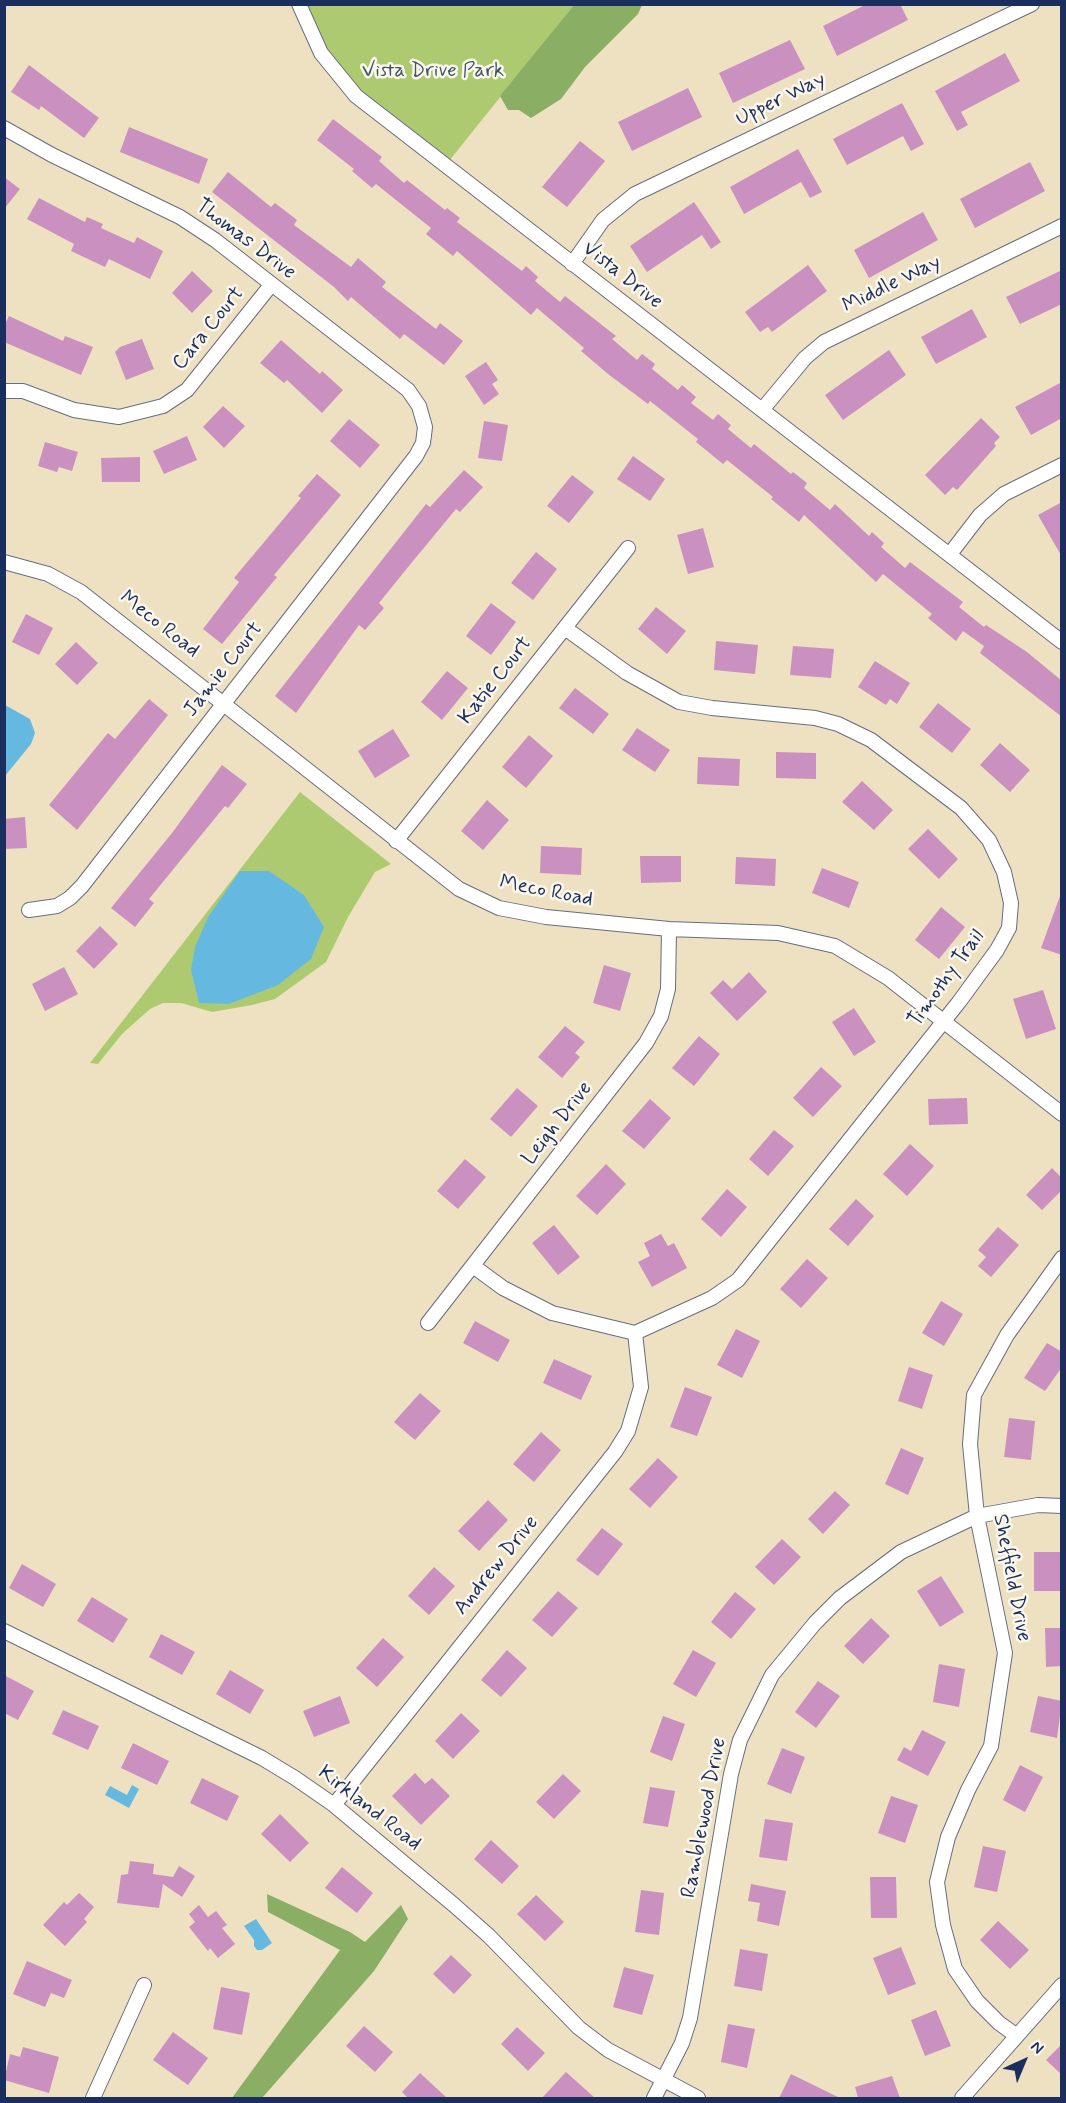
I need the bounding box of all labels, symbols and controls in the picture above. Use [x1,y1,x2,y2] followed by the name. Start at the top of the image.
[362,59,504,85] park label: Vista Drive Park
[732,67,830,133] street label: Upper Way
[190,194,300,286] street label: Thomas Drive
[577,237,667,315] street label: Vista Drive
[839,250,945,320] street label: Middle Way
[168,282,250,376] street label: Cara Court
[114,586,204,664] street label: Meco Road
[179,617,269,723] street label: Jamie Court
[454,632,538,730] street label: Katie Court
[497,871,595,913] street label: Meco Road
[903,925,991,1033] street label: Timothy Trail
[517,1077,599,1171] street label: Leigh Drive
[449,1511,545,1621] street label: Andrew Drive
[986,1512,1036,1644] street label: Sheffield Drive
[677,1736,733,1900] street label: Ramblewood Drive
[312,1761,426,1857] street label: Kirkland Road
[994,2031,1054,2091] north arrow
[1026,2036,1048,2059] text: N

